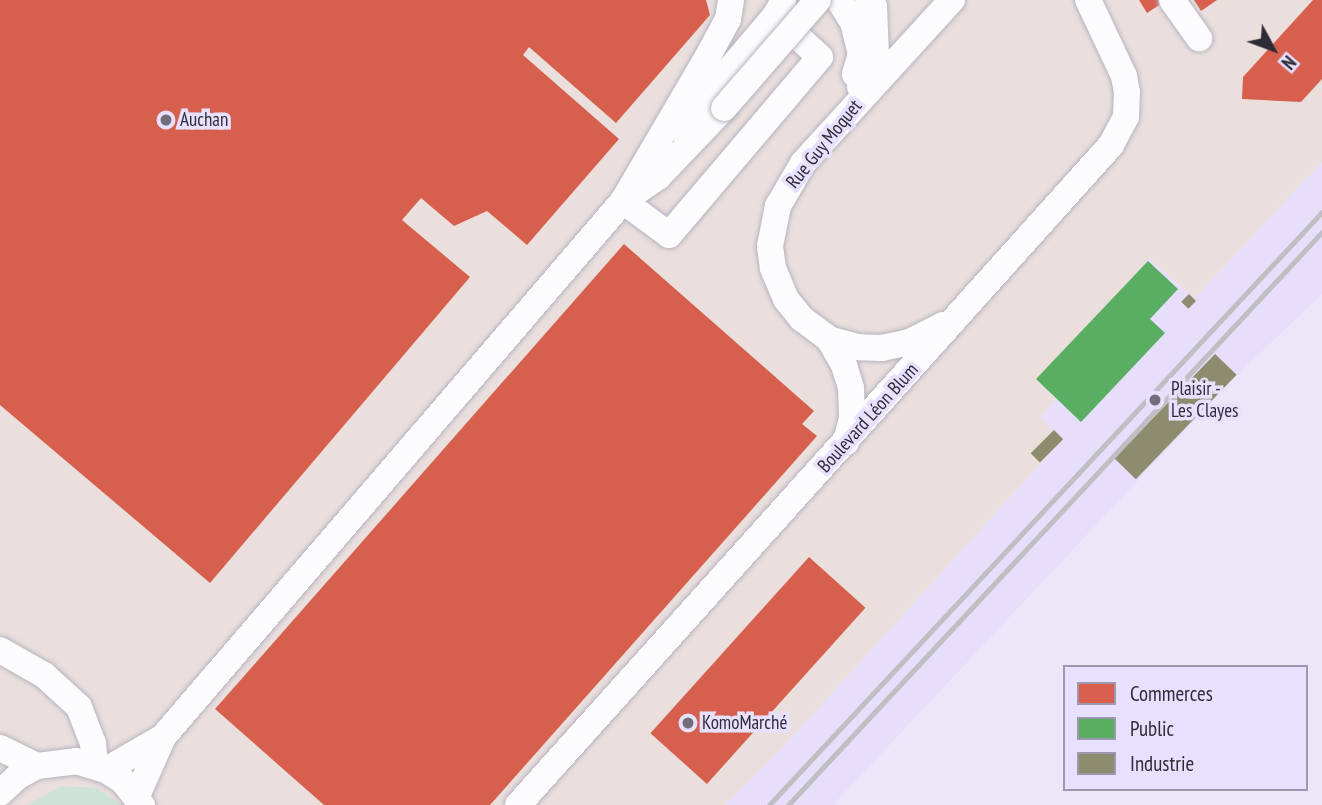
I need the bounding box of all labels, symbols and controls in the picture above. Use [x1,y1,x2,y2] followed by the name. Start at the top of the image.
[1238,14,1308,84] north arrow
[1276,51,1301,75] text: N
[781,95,867,193] street label: Rue Guy Moquet
[180,109,228,131] place label: Auchan
[158,112,174,128] marker: Auchan
[813,359,923,477] street label: Boulevard Léon Blum
[1171,378,1238,422] place label: Plaisir - Les Clayes
[1145,390,1165,410] marker: Plaisir - Les Clayes
[1063,665,1308,791] legend
[1130,680,1213,707] text: Commerces
[702,712,787,734] place label: KomoMarché
[680,715,696,731] marker: KomoMarché
[1130,715,1174,742] text: Public
[1130,750,1194,777] text: Industrie

